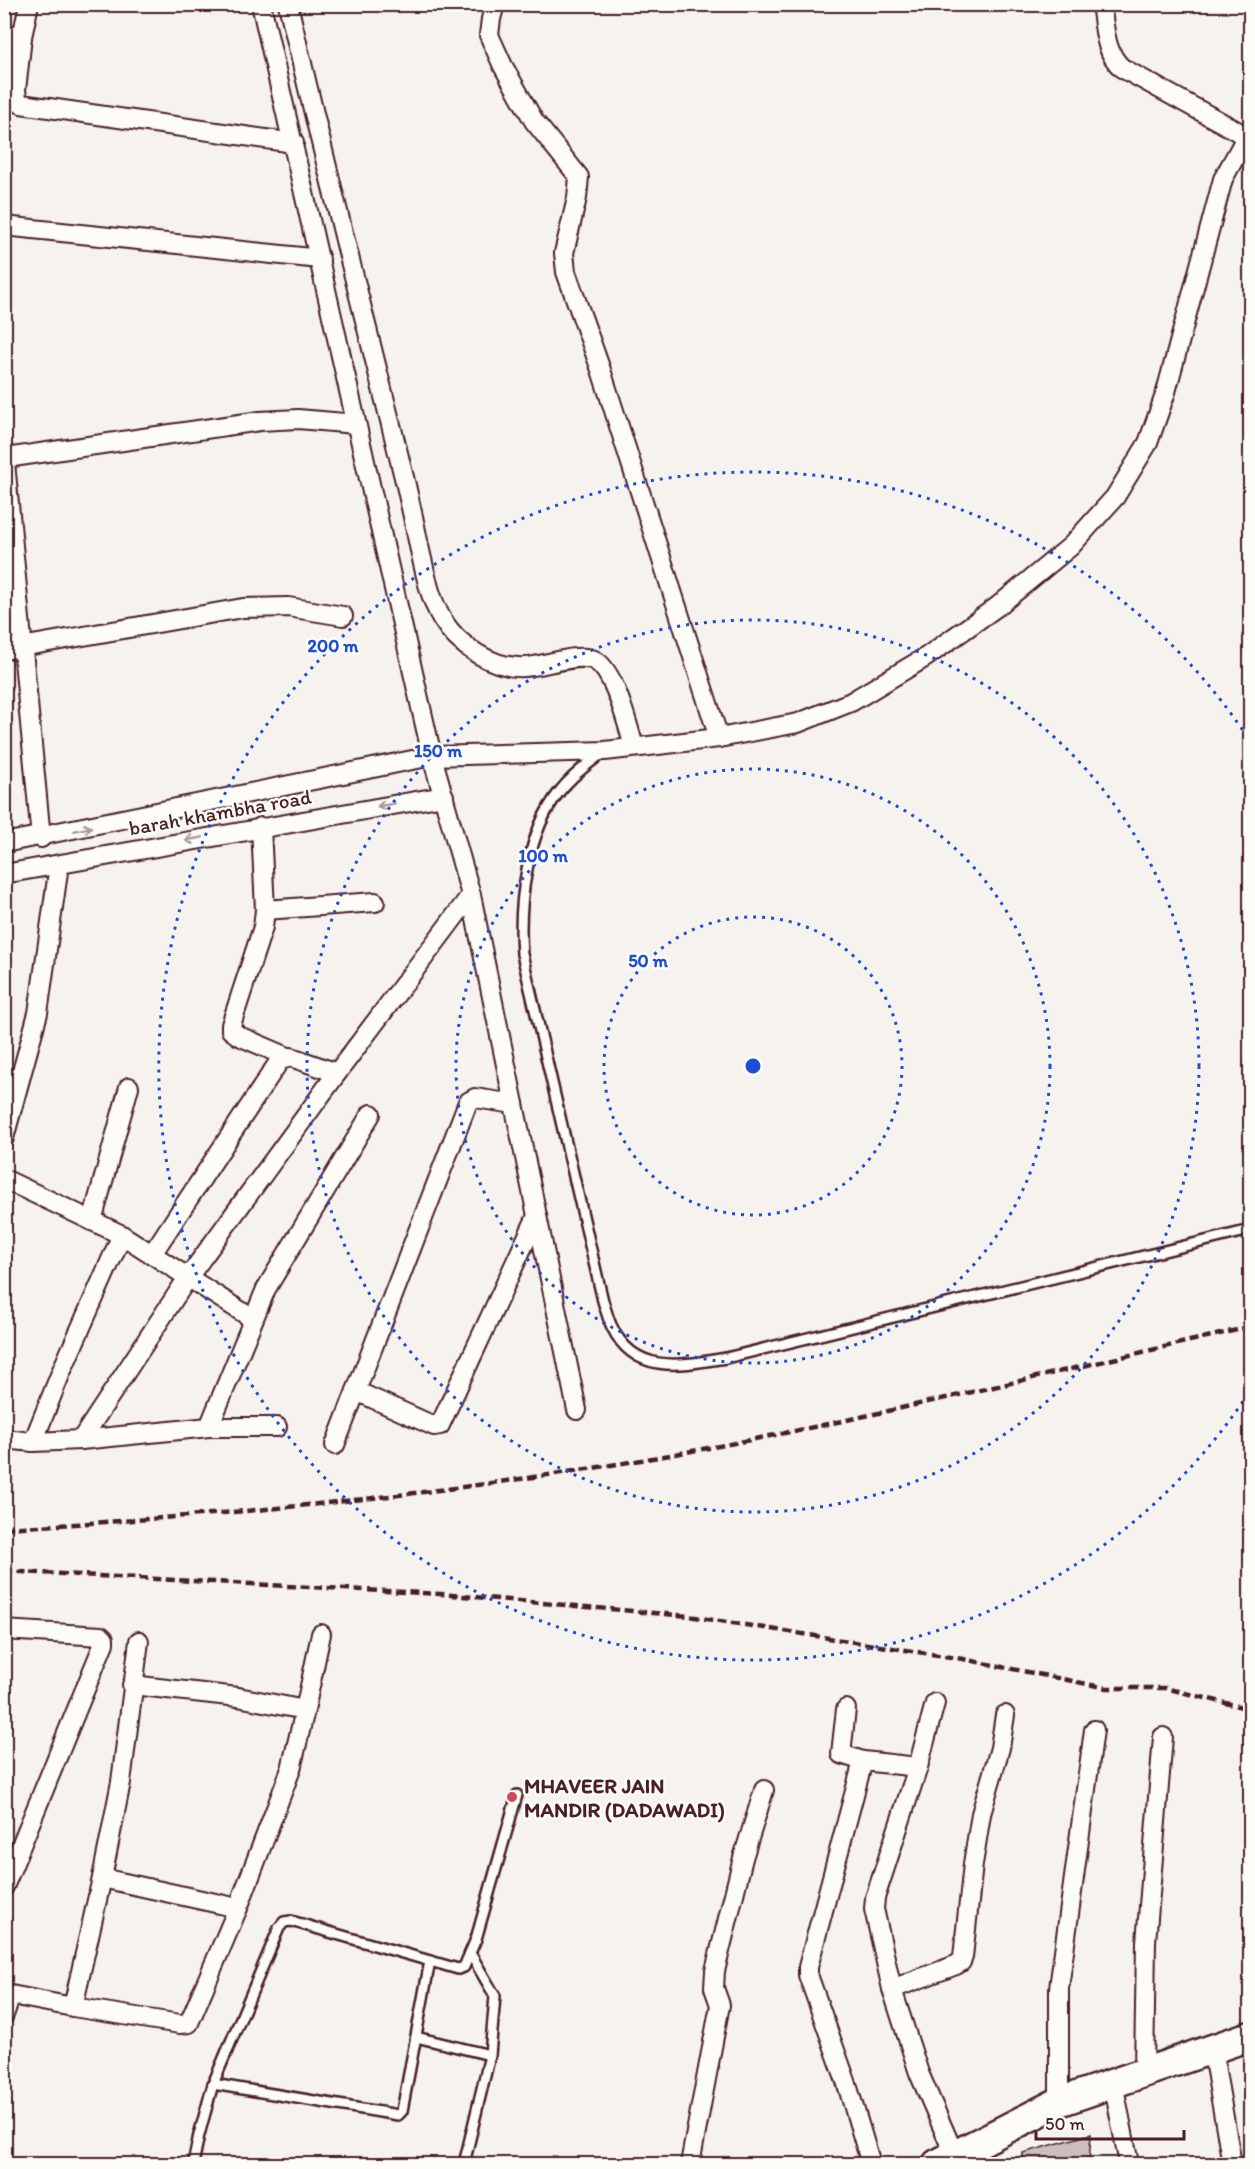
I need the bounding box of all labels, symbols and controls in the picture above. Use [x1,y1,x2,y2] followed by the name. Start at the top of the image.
[308,635,359,657] text: 200 m
[414,740,463,762] text: 150 m
[127,784,314,840] street label: barah khambha road
[377,800,397,811] one-way arrow
[72,823,92,834] one-way arrow
[185,834,205,845] one-way arrow
[518,845,569,867] text: 100 m
[628,950,669,972] text: 50 m
[743,1056,763,1076] centre of rings
[524,1773,725,1823] place label: MHAVEER JAIN MANDIR (DADAWADI)
[505,1790,519,1804] marker: MHAVEER JAIN MANDIR (DADAWADI)
[1036,2103,1184,2141] scale bar
[1045,2113,1085,2135] text: 50 m

